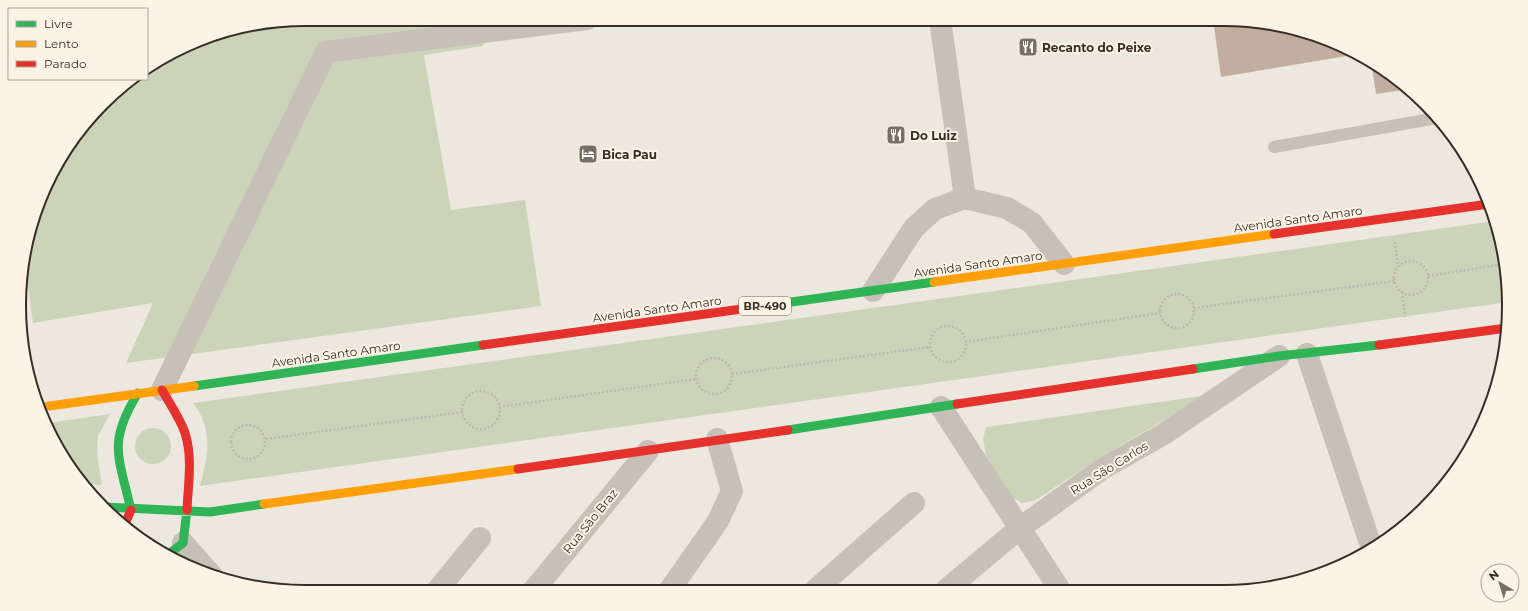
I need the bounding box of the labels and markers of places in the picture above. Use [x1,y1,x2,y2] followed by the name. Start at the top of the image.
[1017,36,1039,58] restaurant icon: Recanto do Peixe
[1042,40,1152,55] place label: Recanto do Peixe
[885,124,907,146] restaurant icon: Do Luiz
[910,128,957,143] place label: Do Luiz
[577,143,599,165] hotel icon: Bica Pau
[602,147,657,162] place label: Bica Pau

